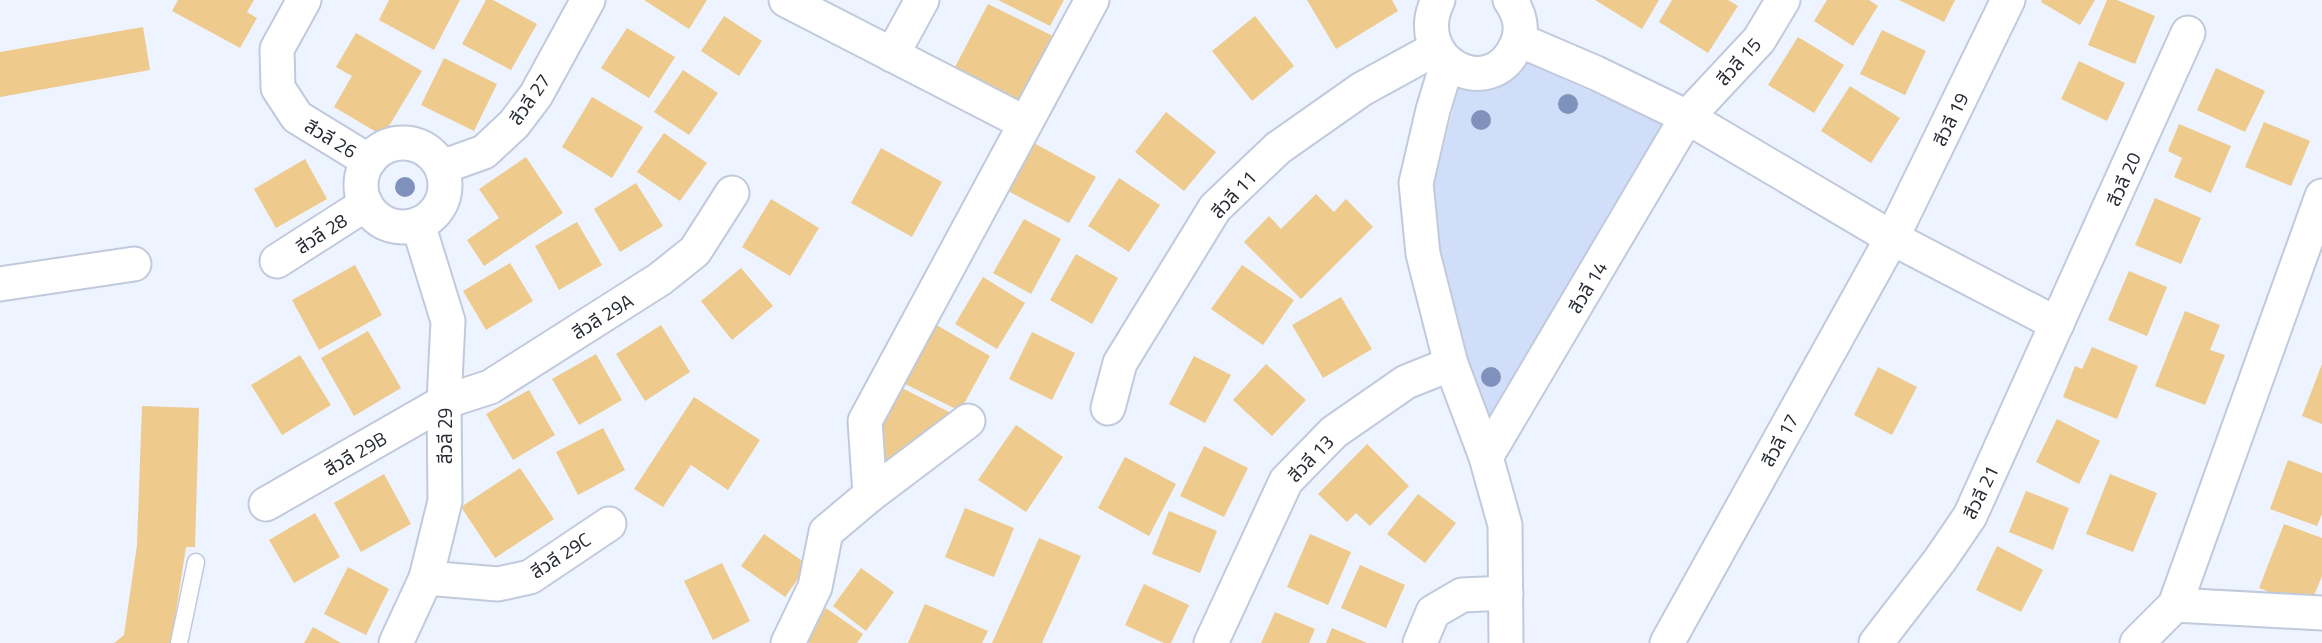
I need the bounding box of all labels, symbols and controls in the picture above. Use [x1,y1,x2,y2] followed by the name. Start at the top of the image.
[1708,30,1768,92] street label: สีวลี 15
[501,68,557,130] street label: สีวลี 27
[1925,87,1975,151] street label: สีวลี 19
[299,111,363,165] street label: สีวลี 26
[2098,147,2148,211] street label: สีวลี 20
[1203,163,1263,225] street label: สีวลี 11
[289,205,353,261] street label: สีวลี 28
[1560,255,1614,319] street label: สีวลี 14
[566,286,638,346] street label: สีวลี 29A
[430,408,459,464] street label: สีวลี 29
[1753,408,1805,472] street label: สีวลี 17
[318,423,392,483] street label: สีวลี 29B
[1280,428,1340,488] street label: สีวลี 13
[1955,460,2005,524] street label: สีวลี 21
[524,525,596,585] street label: สีวลี 29C

